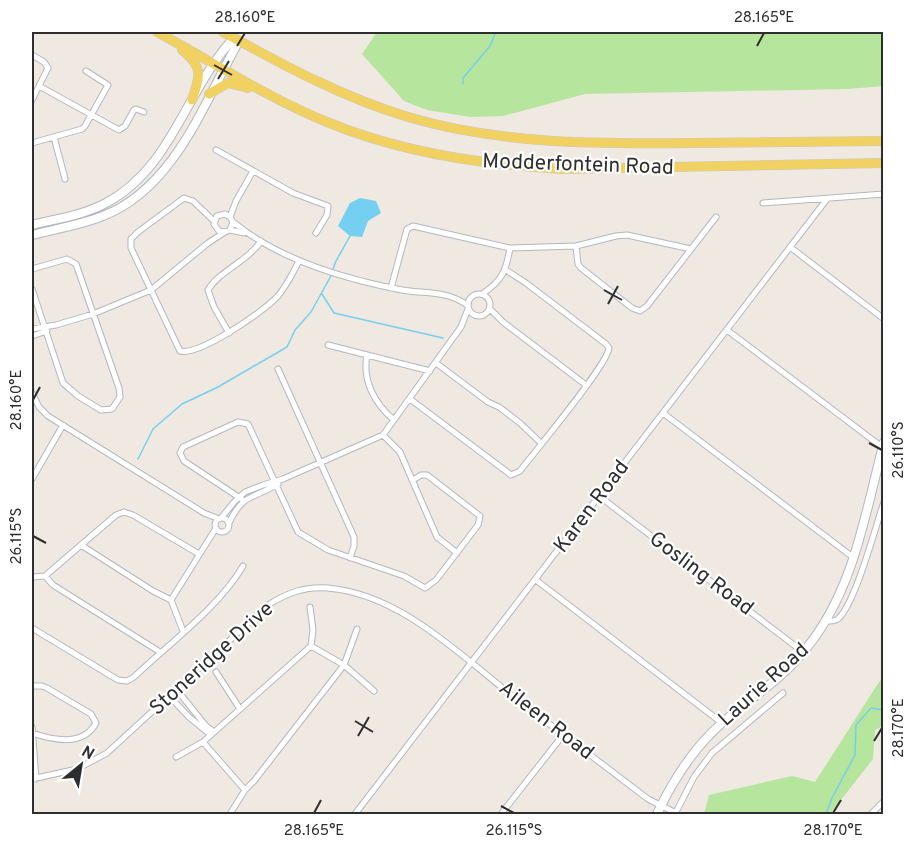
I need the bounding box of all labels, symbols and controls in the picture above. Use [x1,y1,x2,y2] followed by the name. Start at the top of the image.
[215,9,275,28] text: 28.160°E
[734,9,794,28] text: 28.165°E
[482,148,674,182] street label: Modderfontein Road
[8,370,27,430] text: 28.160°E
[890,421,909,479] text: 26.110°S
[548,455,636,559] street label: Karen Road
[8,507,27,565] text: 26.115°S
[643,526,759,622] street label: Gosling Road
[144,596,280,722] street label: Stoneridge Drive
[713,637,815,733] street label: Laurie Road
[493,675,599,767] street label: Aileen Road
[890,698,909,758] text: 28.170°E
[51,735,111,795] north arrow
[78,742,97,765] text: N
[284,822,344,841] text: 28.165°E
[485,822,543,841] text: 26.115°S
[803,822,863,841] text: 28.170°E

